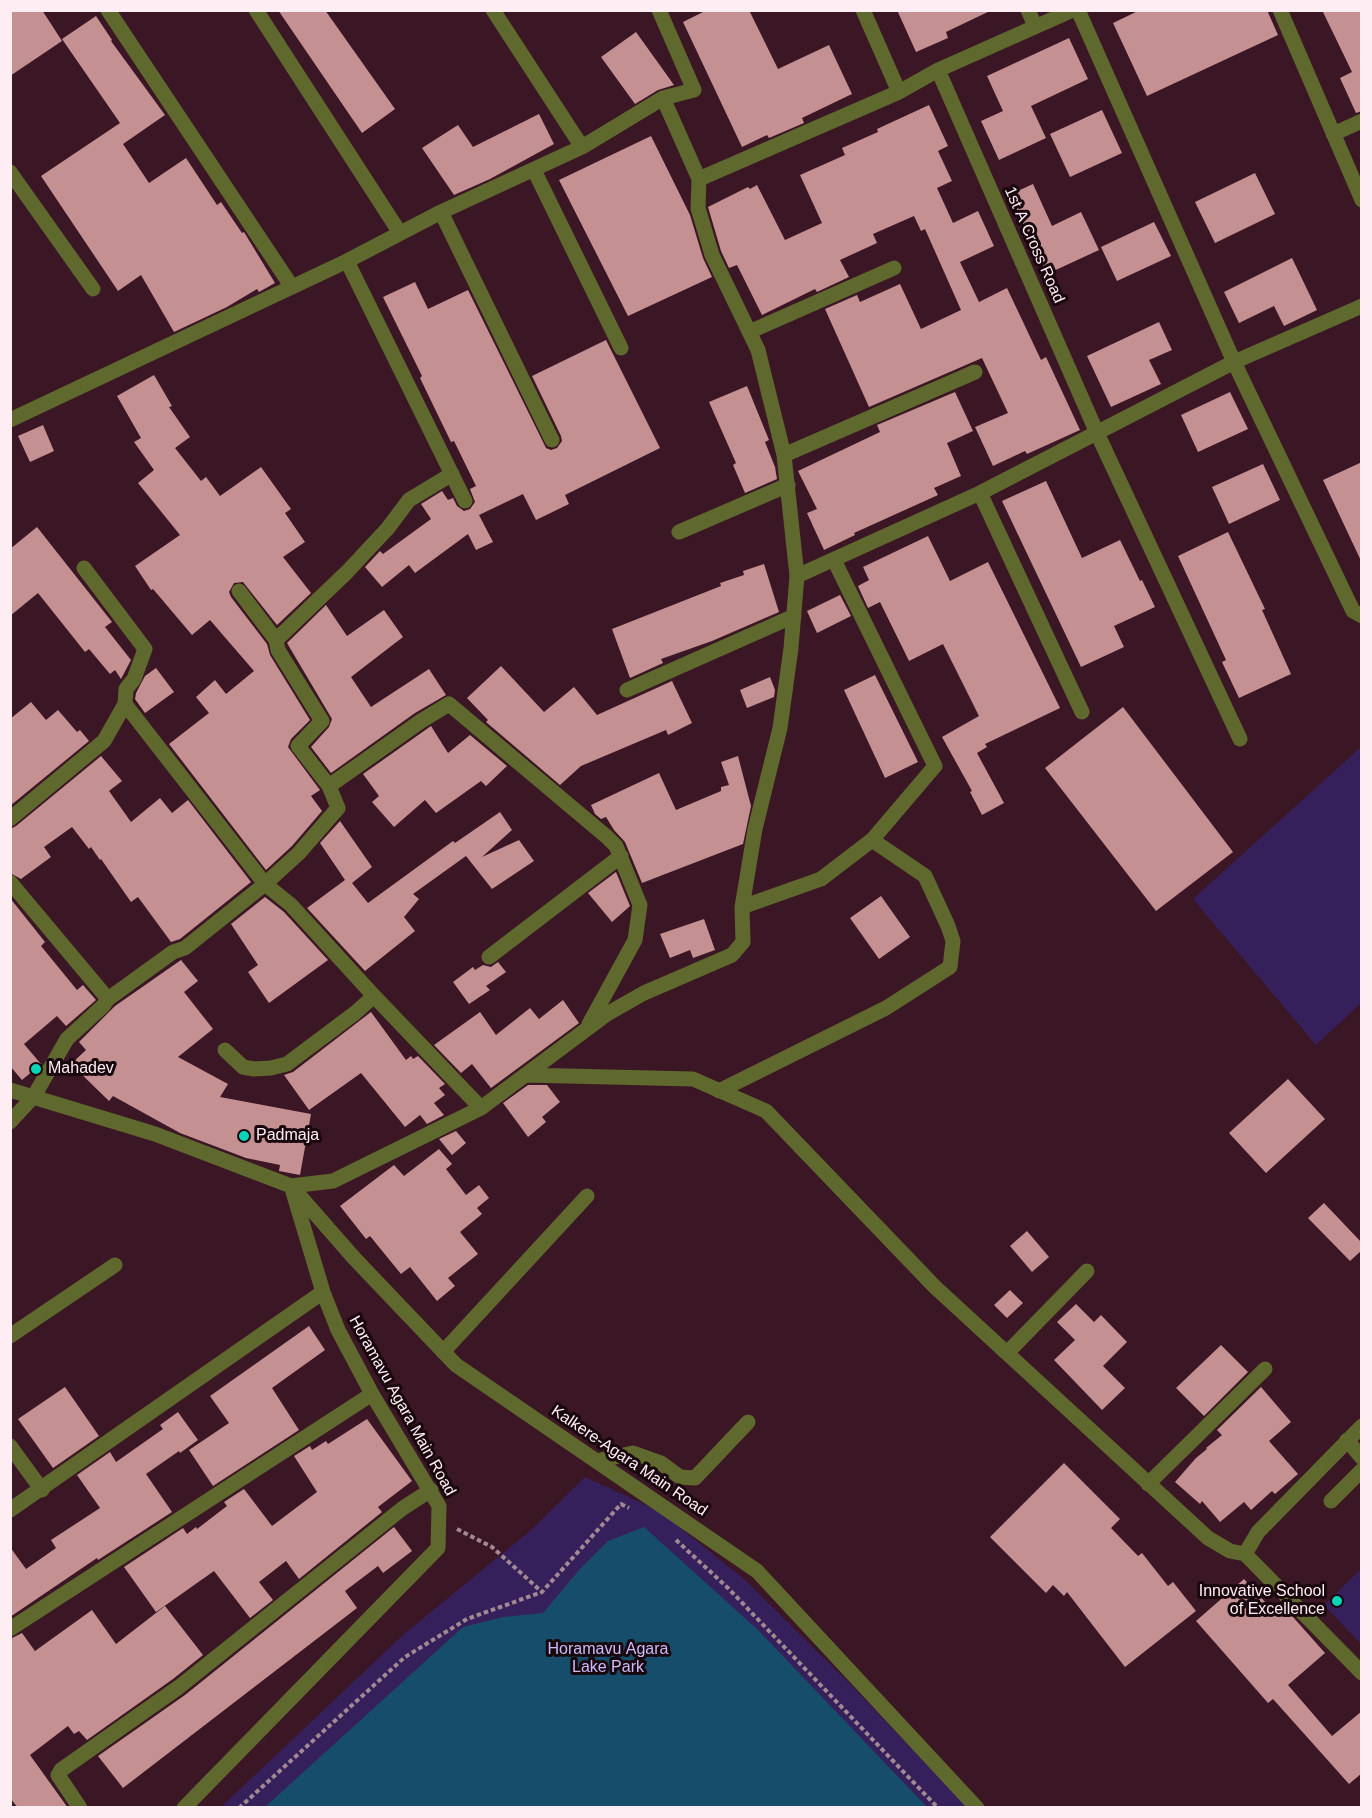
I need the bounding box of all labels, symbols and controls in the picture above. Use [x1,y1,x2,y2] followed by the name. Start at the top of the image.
[1000,184,1068,306] street label: 1st A Cross Road
[48,1059,114,1079] place label: Mahadev
[29,1062,43,1076] marker: Mahadev
[256,1126,319,1146] place label: Padmaja
[237,1129,251,1143] marker: Padmaja
[344,1313,460,1499] street label: Horamavu Agara Main Road
[547,1402,711,1520] street label: Kalkere-Agara Main Road
[1199,1582,1325,1620] place label: Innovative School of Excellence
[1330,1594,1344,1608] marker: Innovative School of Excellence
[548,1640,668,1678] park label: Horamavu Agara Lake Park

